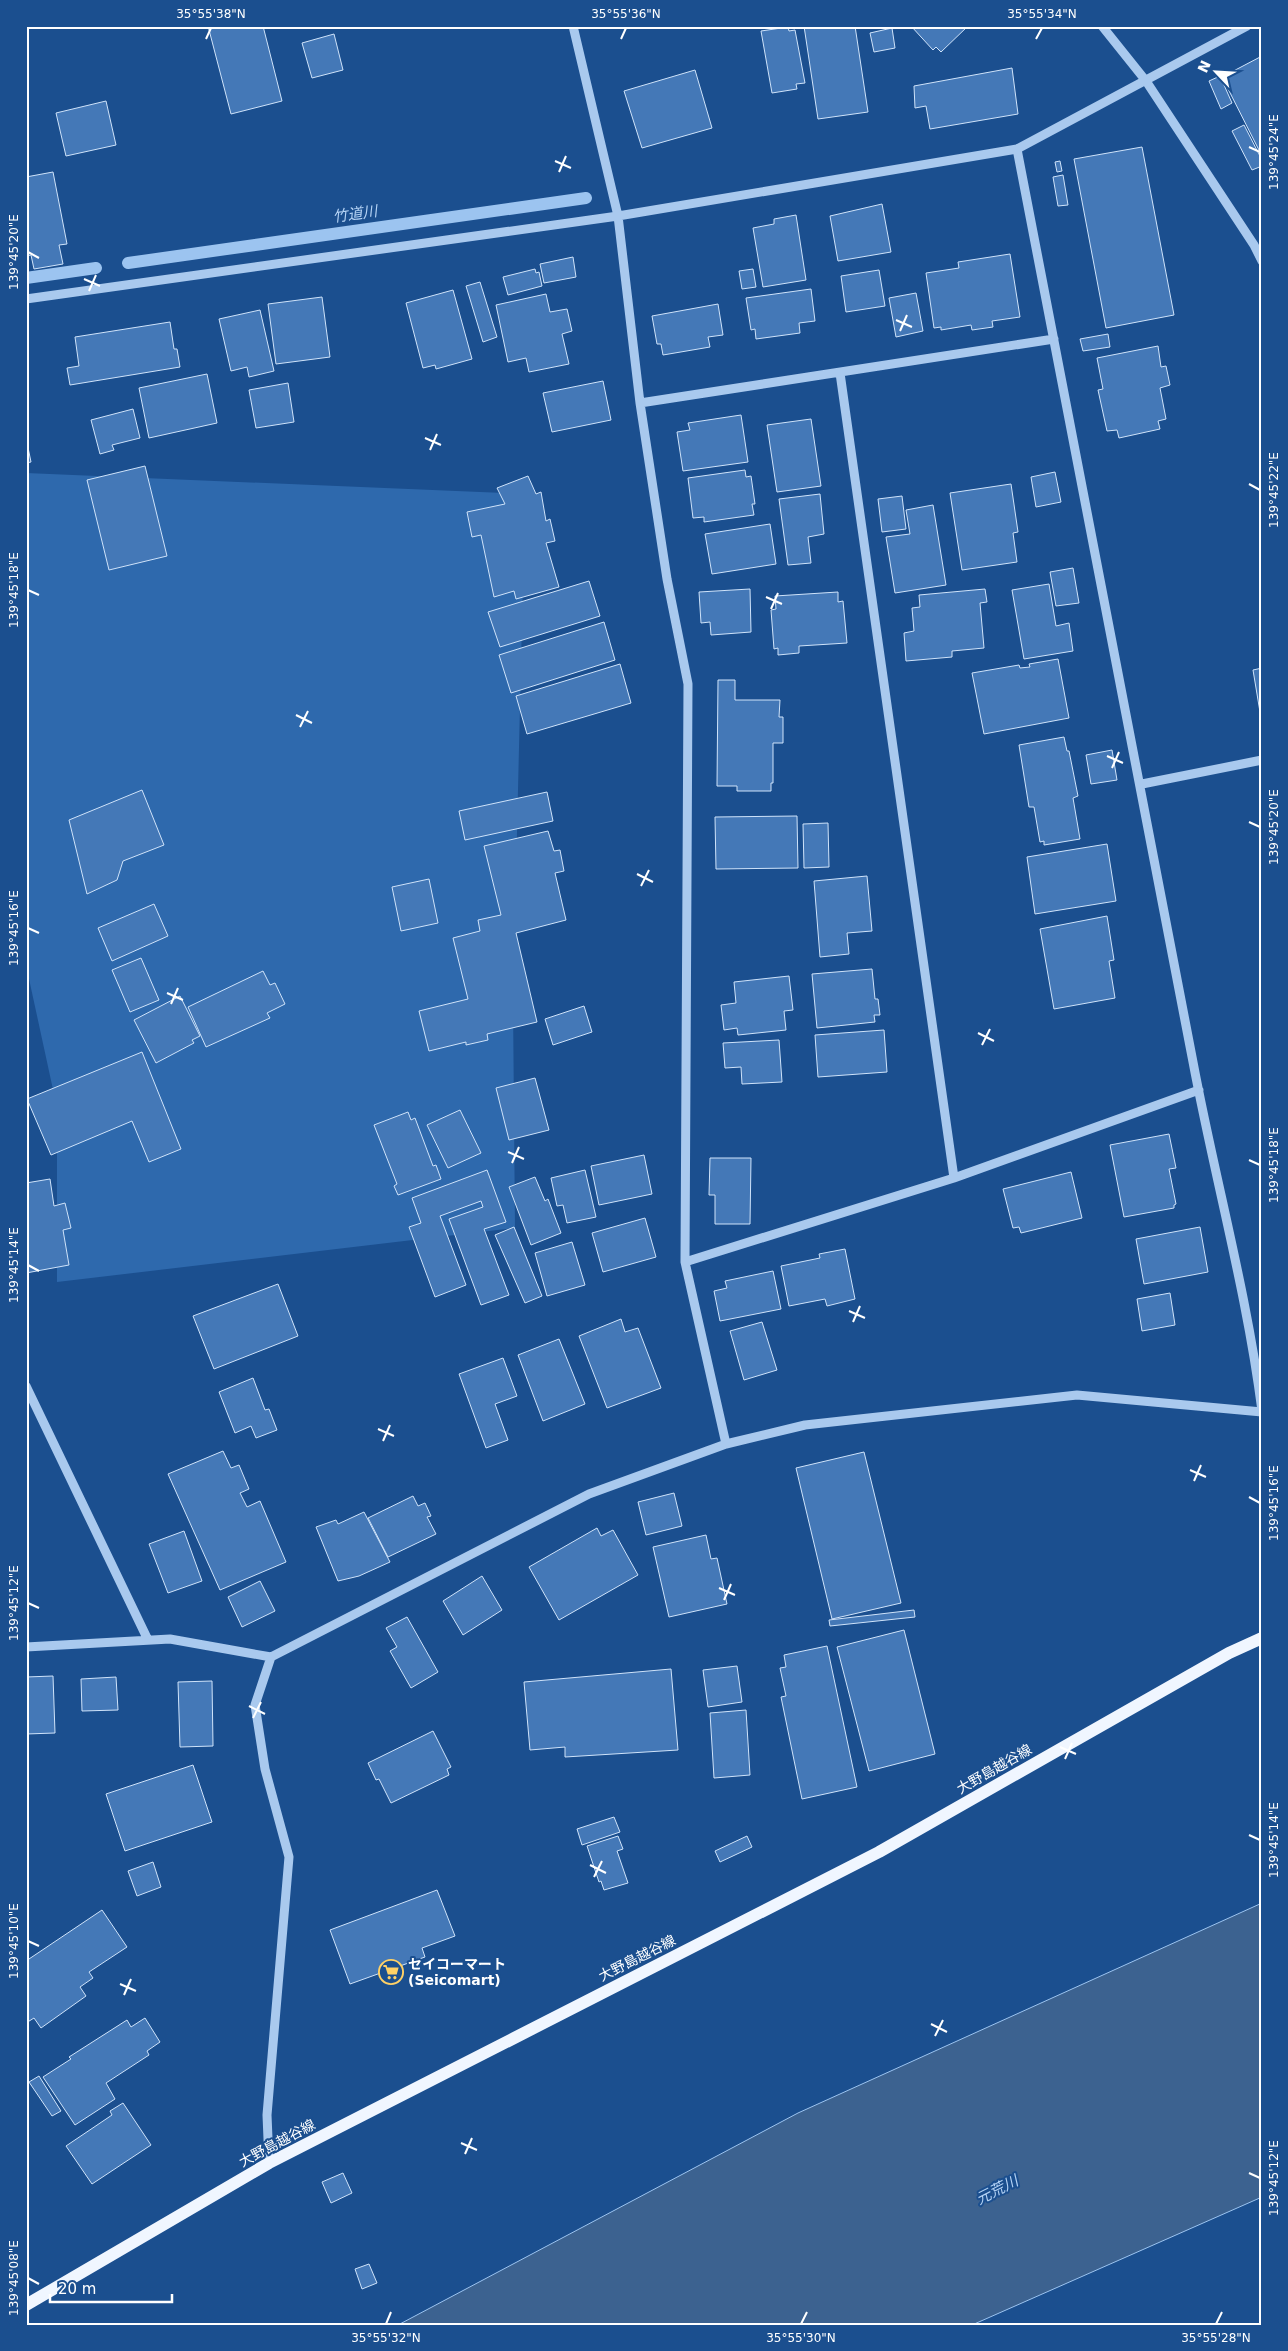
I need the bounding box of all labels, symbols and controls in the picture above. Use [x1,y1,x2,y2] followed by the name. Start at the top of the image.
[176,7,246,21] text: 35°55'38"N
[591,7,661,21] text: 35°55'36"N
[1007,7,1077,21] text: 35°55'34"N
[1190,48,1240,98] north arrow
[1194,58,1214,75] text: N
[1267,114,1281,190] text: 139°45'24"E
[331,202,381,226] water label: 竹道川
[7,214,21,290] text: 139°45'20"E
[1267,452,1281,528] text: 139°45'22"E
[7,552,21,628] text: 139°45'18"E
[1267,789,1281,865] text: 139°45'20"E
[7,890,21,966] text: 139°45'16"E
[1267,1127,1281,1203] text: 139°45'18"E
[7,1227,21,1303] text: 139°45'14"E
[1267,1465,1281,1541] text: 139°45'16"E
[7,1565,21,1641] text: 139°45'12"E
[954,1741,1034,1797] street label: 大野島越谷線
[1267,1802,1281,1878] text: 139°45'14"E
[7,1903,21,1979] text: 139°45'10"E
[596,1932,678,1984] street label: 大野島越谷線
[408,1956,506,1988] place label: セイコーマート (Seicomart)
[378,1959,404,1985] supermarket icon: セイコーマート (Seicomart)
[236,2116,318,2170] street label: 大野島越谷線
[1267,2140,1281,2216] text: 139°45'12"E
[973,2171,1023,2208] water label: 元荒川
[7,2240,21,2316] text: 139°45'08"E
[50,2271,172,2303] scale bar
[58,2280,96,2298] text: 20 m
[351,2331,421,2345] text: 35°55'32"N
[766,2331,836,2345] text: 35°55'30"N
[1181,2331,1251,2345] text: 35°55'28"N

